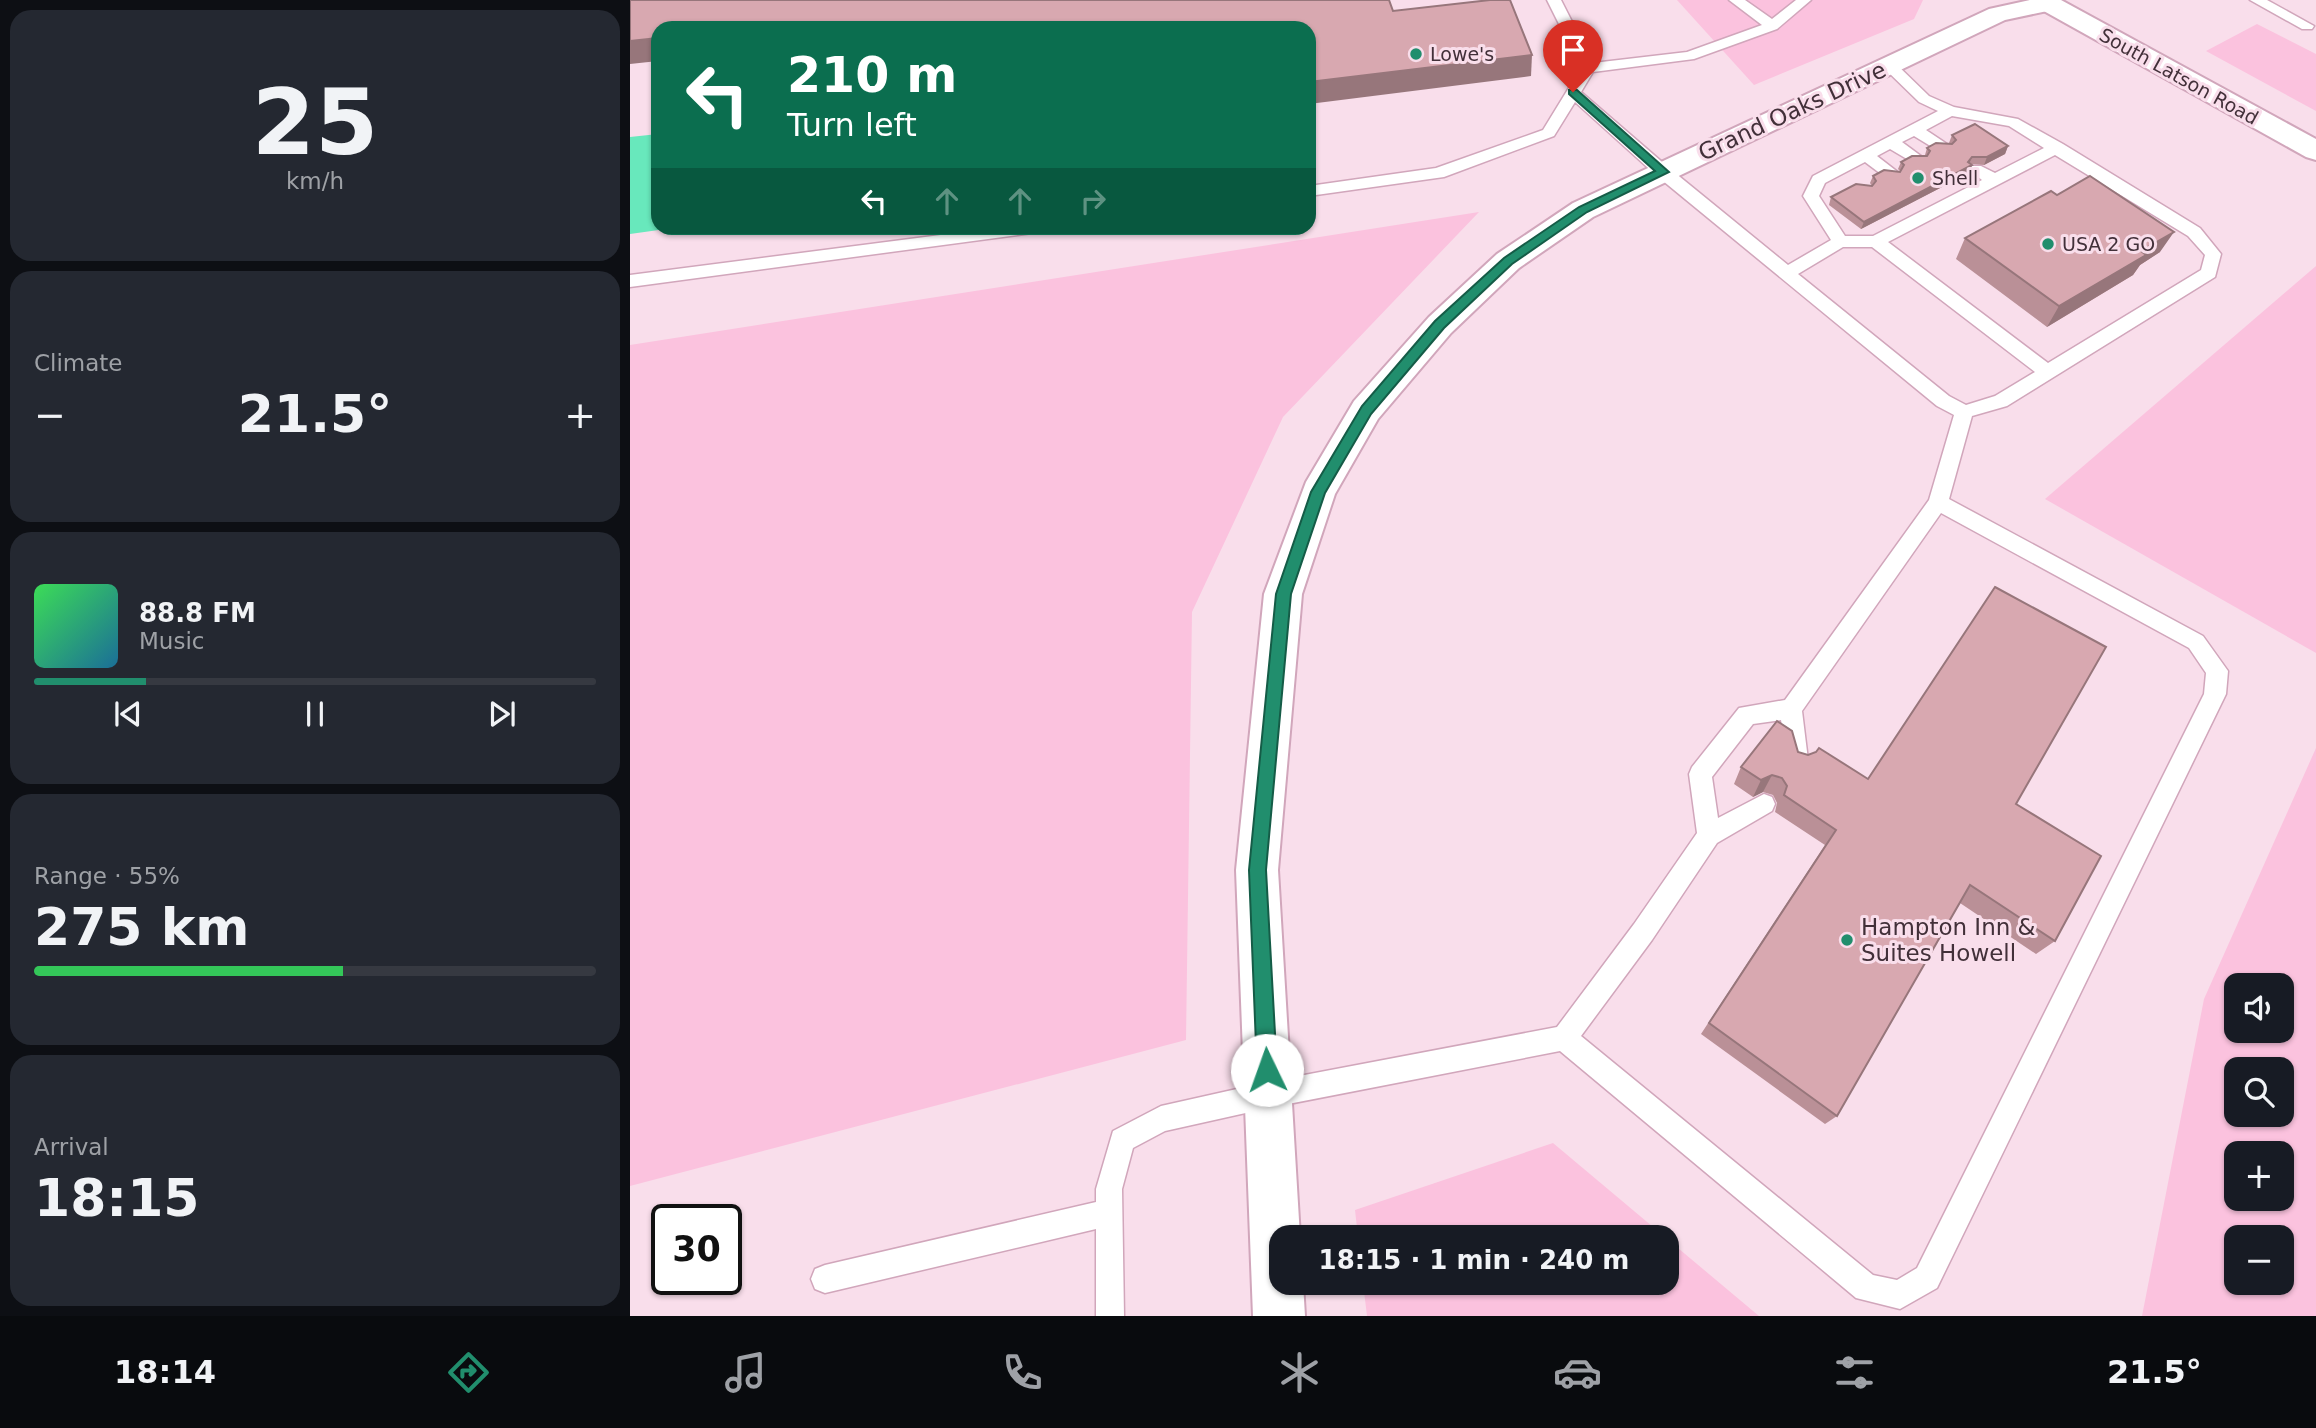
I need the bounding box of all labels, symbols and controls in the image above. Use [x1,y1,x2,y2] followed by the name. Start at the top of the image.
[1543,20,1603,92] pin
[2096,23,2262,129] street label: South Latson Road
[1554,31,1592,69] icon: arrive
[1430,43,1494,65] place label: Lowe's
[1408,46,1424,62] marker: Lowe's
[787,47,957,104] text: 210 m
[672,49,763,140] icon: left
[1694,56,1890,166] street label: Grand Oaks Drive
[252,70,378,175] text: 25
[787,106,917,144] text: Turn left
[1932,167,1978,189] place label: Shell
[286,168,344,194] text: km/h
[1910,170,1926,186] marker: Shell
[855,182,893,220] icon: left
[928,182,966,220] icon: ahead
[1001,182,1039,220] icon: ahead
[1074,182,1112,220] icon: right
[2062,233,2155,255] place label: USA 2 GO
[2040,236,2056,252] marker: USA 2 GO
[34,350,123,376] text: Climate
[238,384,392,444] text: 21.5°
[34,393,66,437] text: −
[564,393,596,437] text: +
[139,598,256,628] text: 88.8 FM
[139,628,204,654] text: Music
[109,695,147,733] icon: previous
[296,695,334,733] icon: pause
[483,695,521,733] icon: next
[34,863,180,889] text: Range · 55%
[34,897,249,957] text: 275 km
[1861,914,2036,966] place label: Hampton Inn & Suites Howell
[1839,932,1855,948] marker: Hampton Inn & Suites Howell
[2224,973,2294,1295] map controls
[2224,973,2294,1043] button: sound
[1230,1033,1304,1107] position arrow
[2224,1057,2294,1127] button: search
[34,1134,109,1160] text: Arrival
[2224,1141,2294,1211] button: +
[34,1168,200,1228] text: 18:15
[651,1204,742,1295] speed limit sign: 30
[2224,1225,2294,1295] button: −
[1319,1245,1629,1275] text: 18:15 · 1 min · 240 m
[444,1348,493,1397] icon: directions
[721,1348,770,1397] icon: music
[998,1348,1047,1397] icon: phone
[1275,1348,1324,1397] icon: climate
[1553,1348,1602,1397] icon: car
[1830,1348,1879,1397] icon: filters
[114,1353,216,1391] text: 18:14
[2107,1353,2202,1391] text: 21.5°

